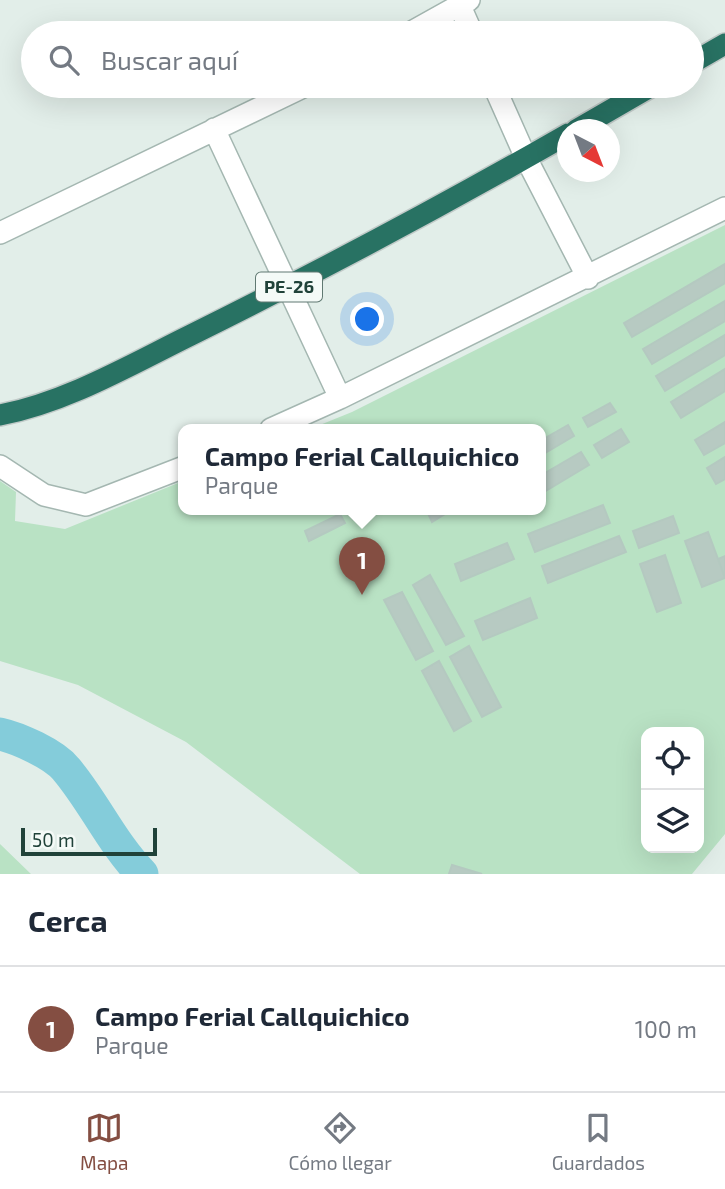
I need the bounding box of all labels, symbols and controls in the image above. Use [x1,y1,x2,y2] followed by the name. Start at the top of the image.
[21,21,704,98] search box
[45,41,83,79] icon: search
[101,44,238,75] text: Buscar aquí
[557,119,620,182] north arrow
[256,272,322,302] road number: PE-26
[350,302,384,336] your location
[178,424,546,515] popup
[205,440,519,471] text: Campo Ferial Callquichico
[205,471,278,499] text: Parque
[339,537,385,595] pin: 1
[641,727,704,853] map controls
[641,727,704,790] button: locate
[641,790,704,853] button: layers
[21,825,158,857] scale bar
[32,828,75,851] text: 50 m
[28,902,108,938] text: Cerca
[95,1000,410,1031] text: Campo Ferial Callquichico
[46,1015,56,1043] text: 1
[635,1015,697,1043] text: 100 m
[95,1031,169,1059] text: Parque
[80,1109,129,1174] tab: Mapa
[288,1109,392,1174] tab: Cómo llegar
[552,1109,645,1174] tab: Guardados

